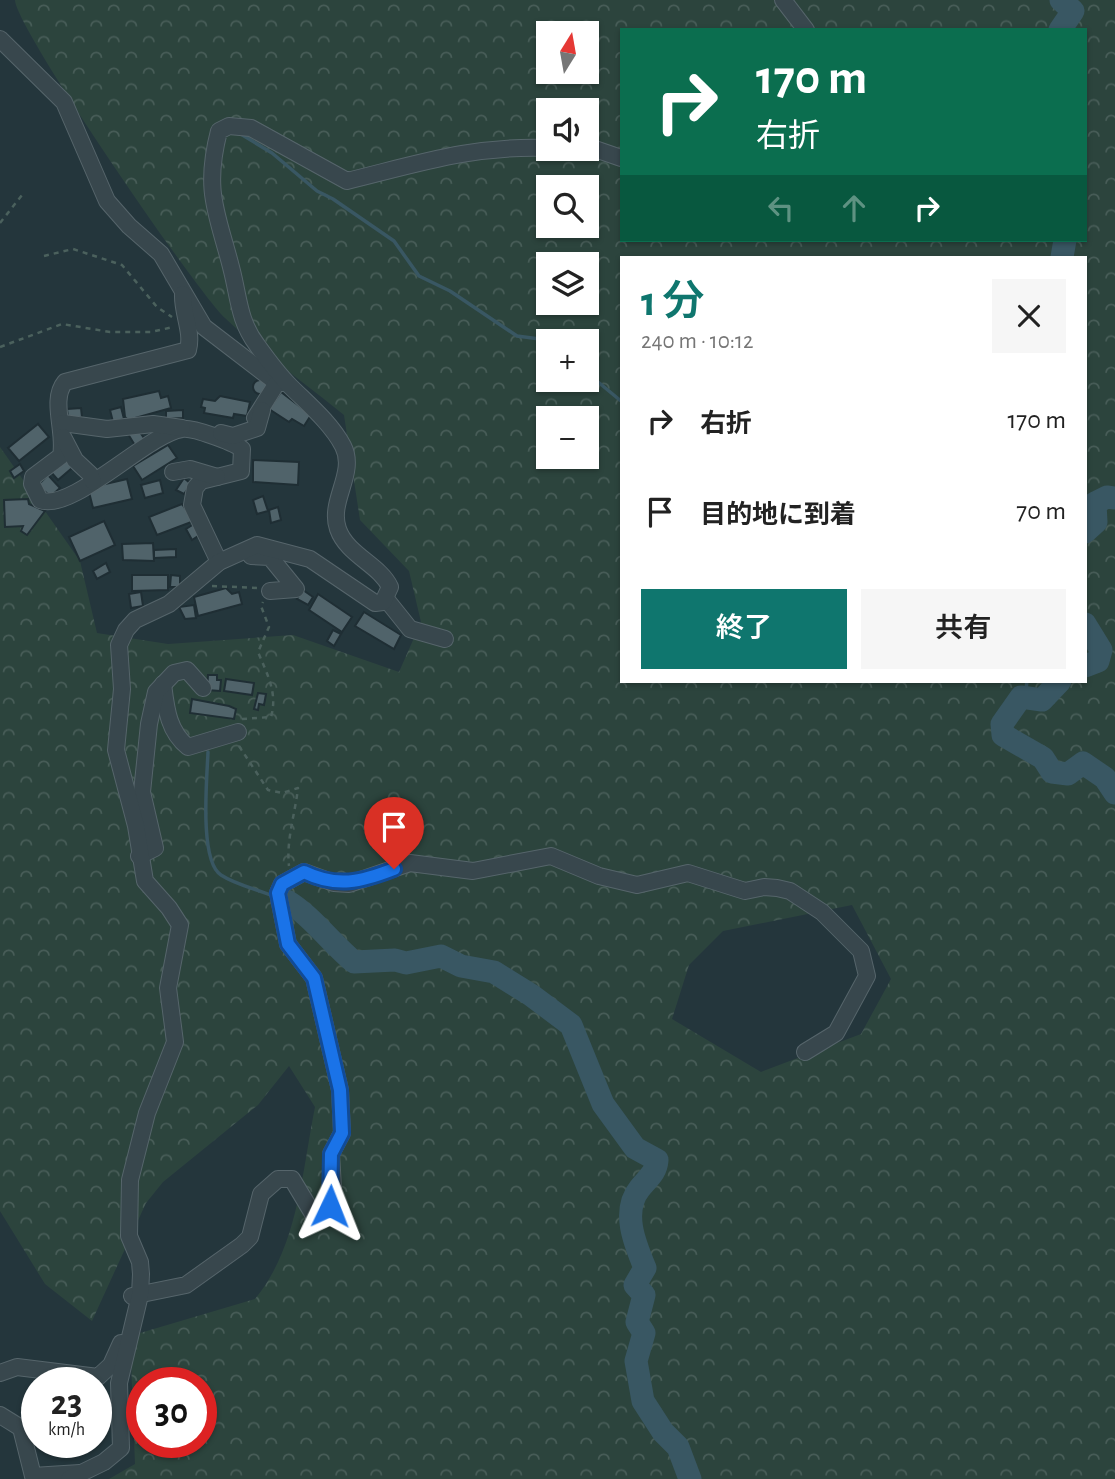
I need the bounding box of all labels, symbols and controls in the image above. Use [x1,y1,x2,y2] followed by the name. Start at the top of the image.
[536,21,598,84] north arrow
[536,21,599,469] map controls
[756,54,867,103] text: 170 m
[641,56,732,147] icon: right
[536,98,599,161] button: sound
[756,120,820,152] text: 右折
[536,175,599,238] button: search
[762,189,800,227] icon: left
[835,189,873,227] icon: ahead
[908,189,946,227] icon: right
[536,252,599,315] button: layers
[992,279,1066,353] button: close
[641,281,704,323] text: 1 分
[536,329,599,392] button: +
[641,330,753,353] text: 240 m · 10:12
[641,402,679,440] icon: right
[536,406,599,469] button: −
[1007,407,1066,433] text: 170 m
[700,411,752,437] text: 右折
[641,493,679,531] icon: arrive
[1016,498,1066,524] text: 70 m
[700,502,856,528] text: 目的地に到着
[641,589,847,669] button: 終了
[861,589,1066,669] button: 共有
[364,797,424,869] pin
[375,808,413,846] icon: arrive
[293,1169,367,1243] position arrow
[126,1367,217,1458] speed limit sign: 30
[51,1386,82,1421] text: 23
[48,1421,85,1439] text: km/h

